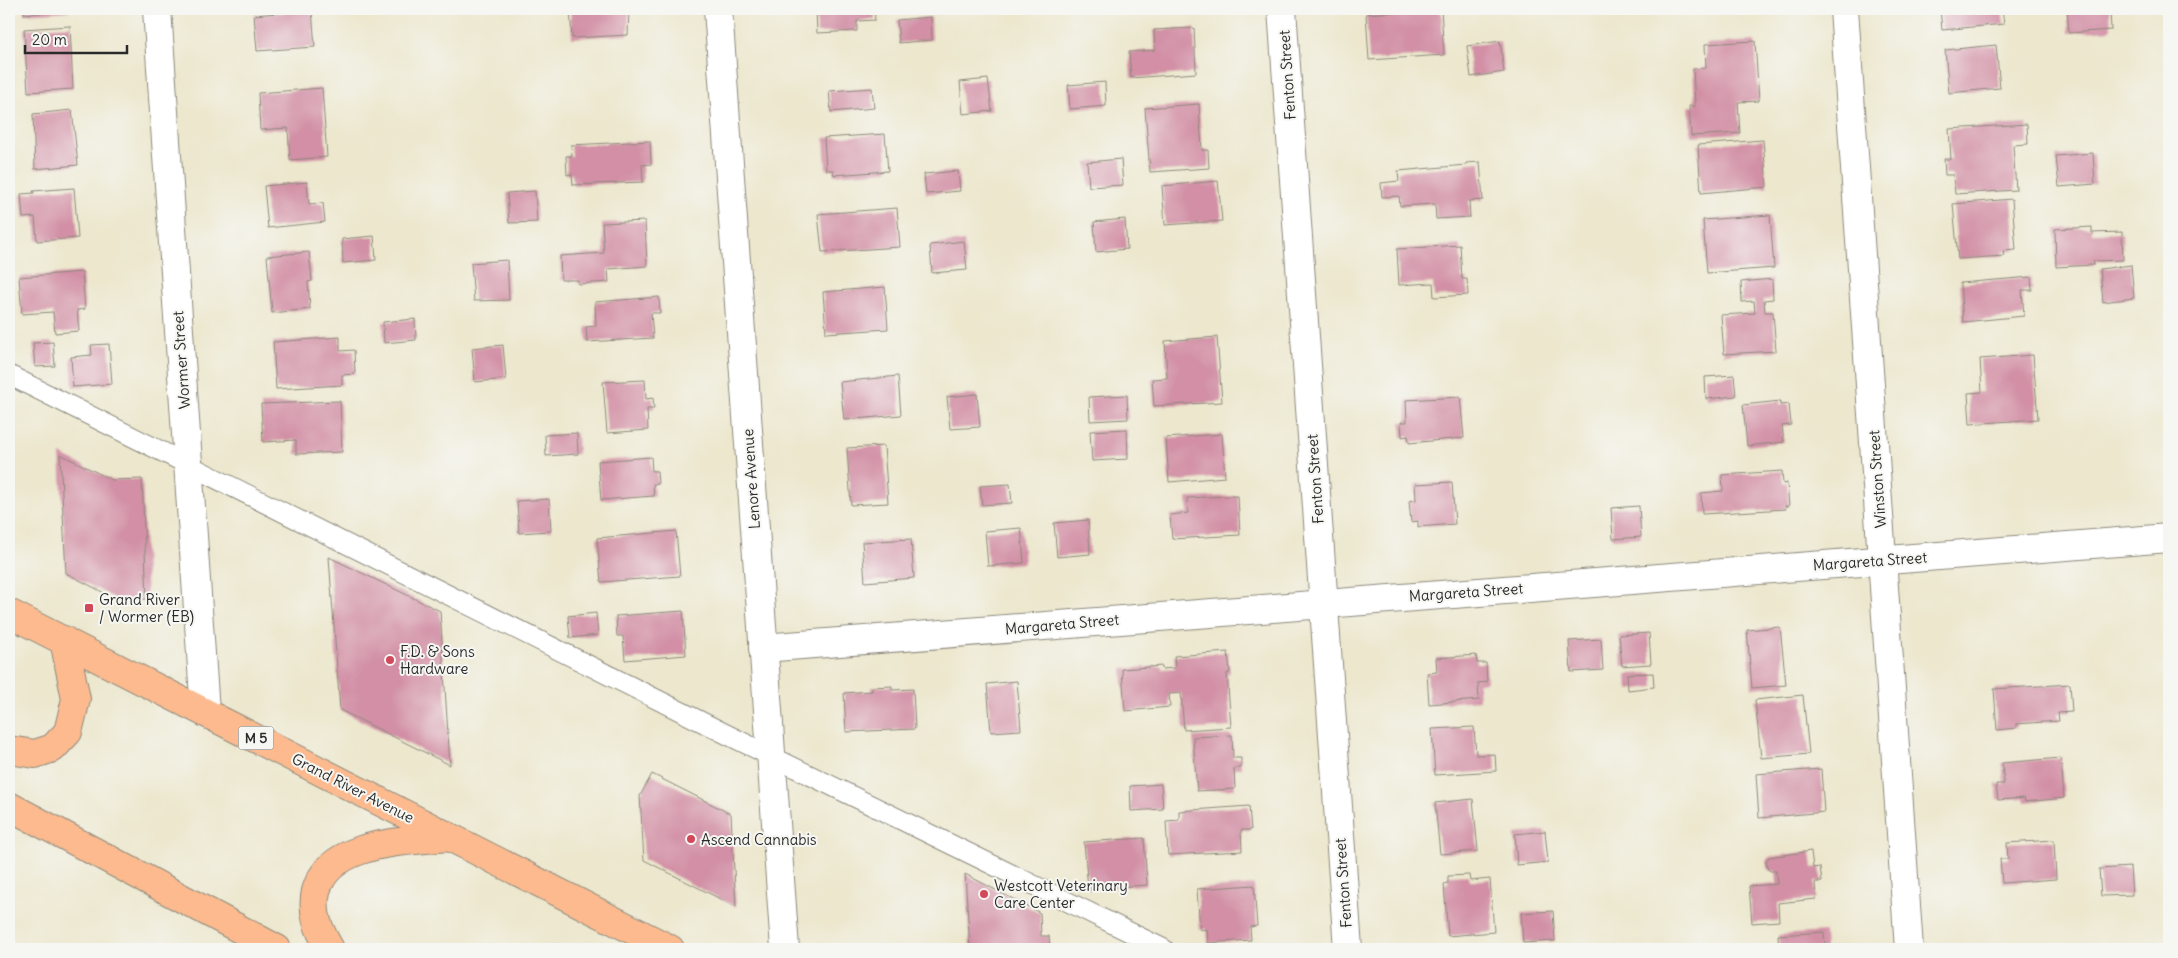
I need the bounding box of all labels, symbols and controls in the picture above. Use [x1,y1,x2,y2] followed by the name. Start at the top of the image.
[25,22,128,54] scale bar
[1274,29,1300,121] street label: Fenton Street
[32,30,67,49] text: 20 m
[168,310,194,410] street label: Wormer Street
[738,428,764,530] street label: Lenore Avenue
[1864,429,1890,529] street label: Winston Street
[1302,433,1328,525] street label: Fenton Street
[1812,548,1928,574] street label: Margareta Street
[1408,579,1524,605] street label: Margareta Street
[99,590,194,626] place label: Grand River / Wormer (EB)
[83,602,95,614] marker: Grand River / Wormer (EB)
[1004,610,1120,638] street label: Margareta Street
[400,642,475,678] place label: F.D. & Sons Hardware
[384,654,396,666] marker: F.D. & Sons Hardware
[238,726,274,750] road number: M 5
[289,749,417,827] street label: Grand River Avenue
[701,830,817,849] place label: Ascend Cannabis
[685,833,697,845] marker: Ascend Cannabis
[1330,837,1356,929] street label: Fenton Street
[994,876,1128,912] place label: Westcott Veterinary Care Center
[978,888,990,900] marker: Westcott Veterinary Care Center

